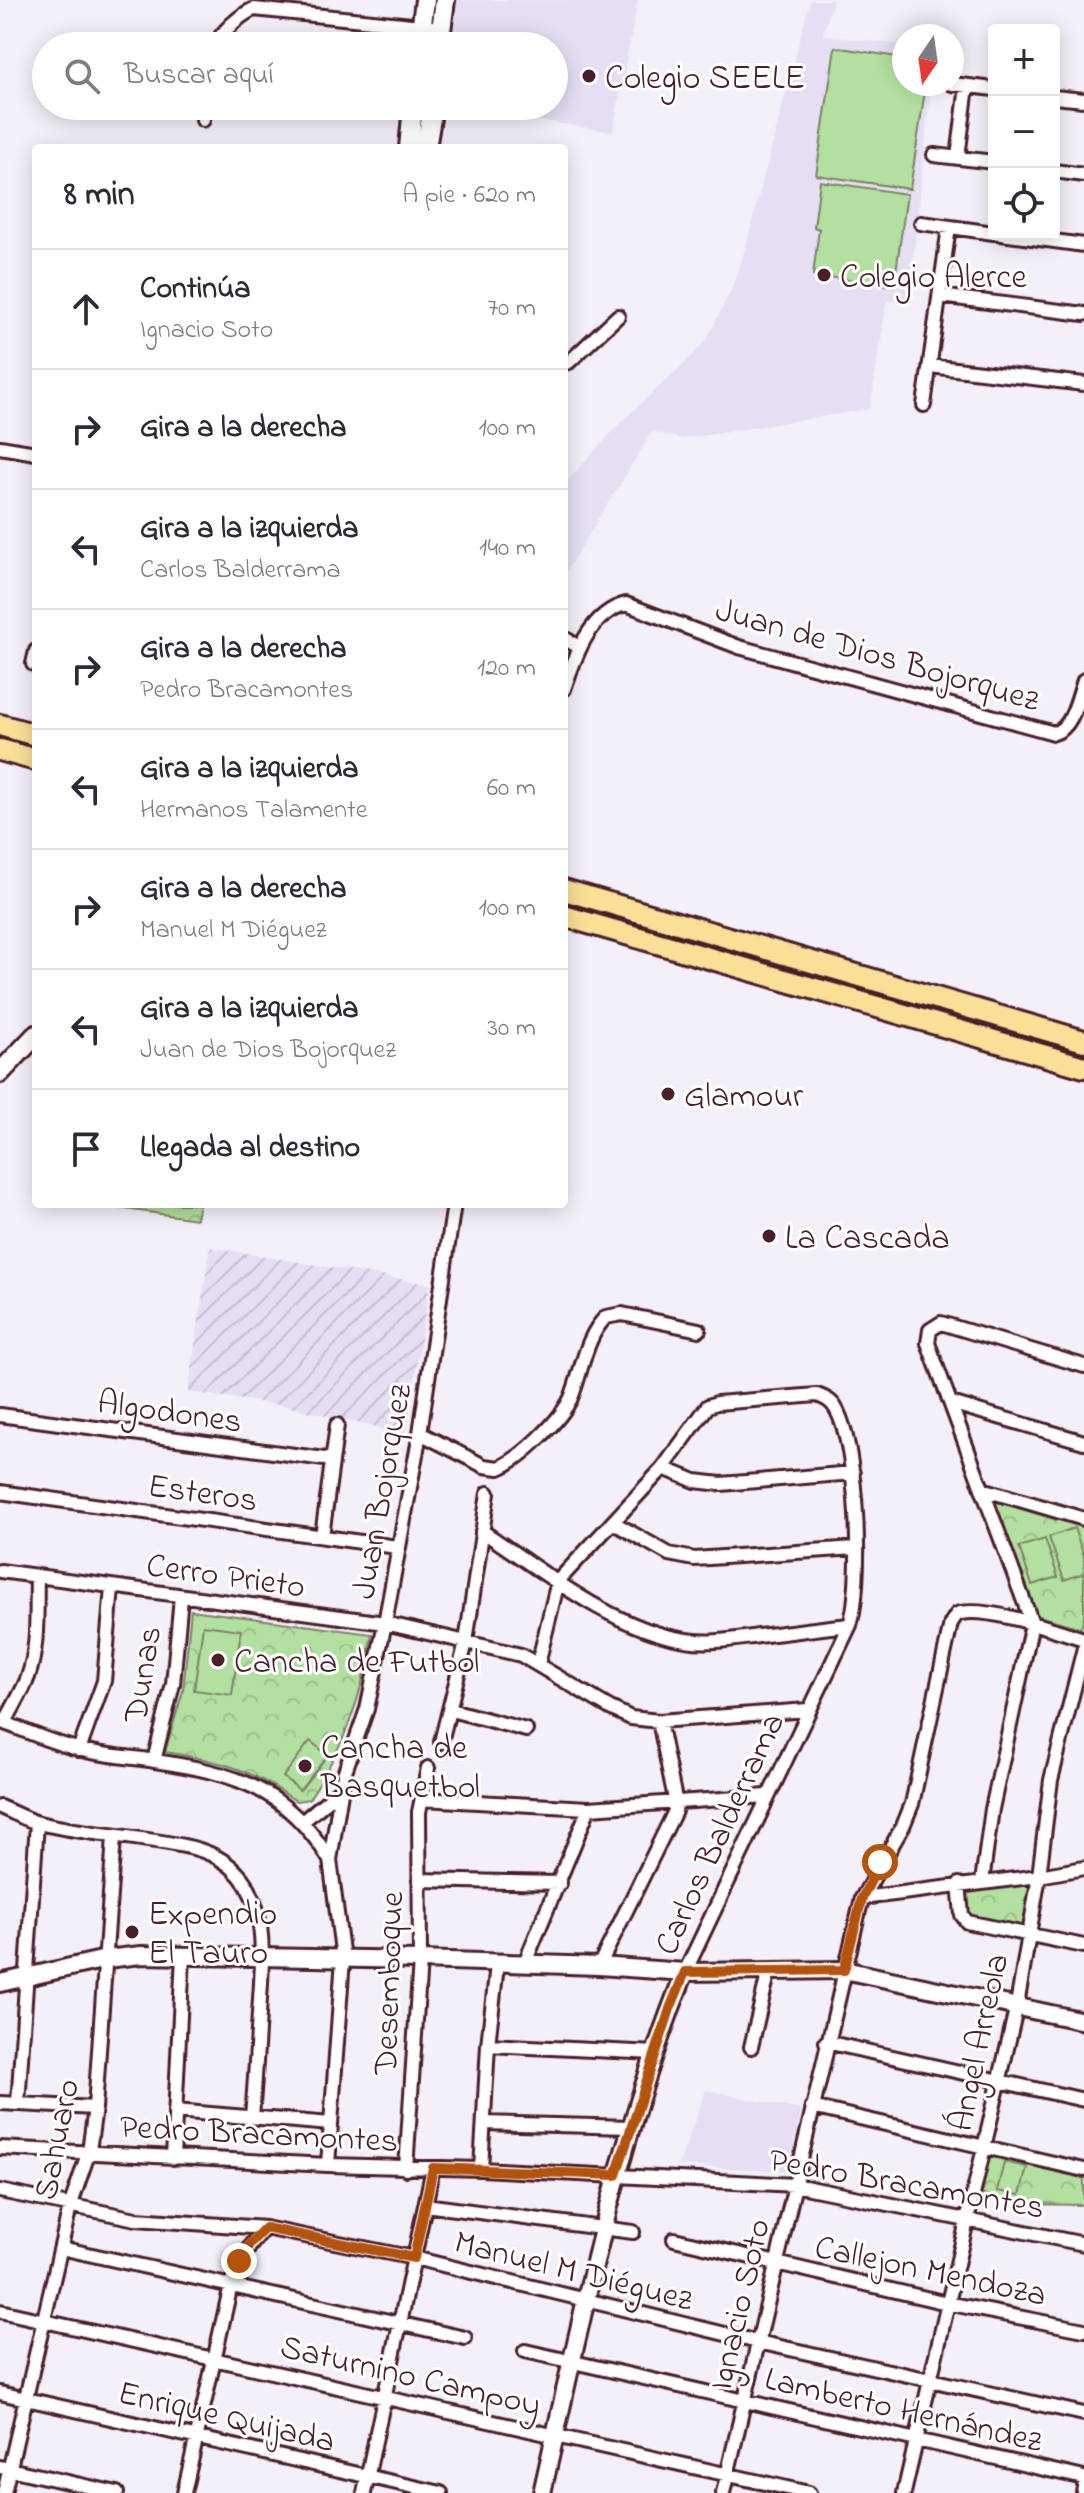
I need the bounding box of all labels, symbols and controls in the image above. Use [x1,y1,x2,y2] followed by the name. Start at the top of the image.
[892,24,964,96] north arrow
[988,24,1060,240] map controls
[988,24,1060,96] button: +
[32,32,568,120] search box
[60,54,104,98] icon: search
[124,54,274,98] text: Buscar aquí
[605,55,805,105] place label: Colegio SEELE
[580,67,598,85] marker: Colegio SEELE
[988,96,1060,168] button: −
[988,168,1060,240] button: locate
[64,171,135,221] text: 8 min
[402,177,536,215] text: A pie · 620 m
[840,254,1027,304] place label: Colegio Alerce
[815,266,833,284] marker: Colegio Alerce
[140,268,250,312] text: Continúa
[64,287,108,331] icon: ahead
[487,290,536,328] text: 70 m
[140,312,273,350] text: Ignacio Soto
[64,407,108,451] icon: right
[140,407,346,451] text: Gira a la derecha
[479,410,536,448] text: 100 m
[140,508,358,552] text: Gira a la izquierda
[64,527,108,571] icon: left
[479,530,536,568] text: 140 m
[140,552,341,590] text: Carlos Balderrama
[709,587,1045,727] street label: Juan de Dios Bojorquez
[140,628,346,672] text: Gira a la derecha
[64,647,108,691] icon: right
[477,650,536,688] text: 120 m
[140,672,353,710] text: Pedro Bracamontes
[140,748,358,792] text: Gira a la izquierda
[64,767,108,811] icon: left
[487,770,536,808] text: 60 m
[140,792,367,830] text: Hermanos Talamente
[140,868,346,912] text: Gira a la derecha
[64,887,108,931] icon: right
[479,890,536,928] text: 100 m
[140,912,327,950] text: Manuel M Diéguez
[140,988,358,1032] text: Gira a la izquierda
[64,1007,108,1051] icon: left
[487,1010,536,1048] text: 30 m
[140,1032,396,1070] text: Juan de Dios Bojorquez
[684,1073,804,1123] place label: Glamour
[659,1085,677,1103] marker: Glamour
[64,1127,108,1171] icon: arrive
[140,1127,360,1171] text: Llegada al destino
[785,1215,950,1265] place label: La Cascada
[760,1227,778,1245] marker: La Cascada
[94,1379,245,1449] street label: Algodones
[340,1380,428,1603] street label: Juan Bojorquez
[144,1463,260,1527] street label: Esteros
[143,1542,308,1614] street label: Cerro Prieto
[113,1623,177,1727] street label: Dunas
[234,1639,479,1689] place label: Cancha de Futbol
[209,1651,227,1669] marker: Cancha de Futbol
[644,1705,800,1964] street label: Carlos Balderrama
[320,1725,480,1814] place label: Cancha de Basquetbol
[296,1757,314,1775] marker: Cancha de Basquetbol
[862,1844,898,1880] route start
[363,1890,419,2077] street label: Desemboque
[148,1891,277,1980] place label: Expendio El Tauro
[123,1923,141,1941] marker: Expendio El Tauro
[938,1949,1024,2136] street label: Ángel Arreola
[23,2075,95,2205] street label: Sahuaro
[118,2104,399,2168] street label: Pedro Bracamontes
[765,2137,1048,2235] street label: Pedro Bracamontes
[698,2214,786,2395] street label: Ignacio Soto
[449,2219,698,2327] street label: Manuel M Diéguez
[810,2224,1051,2322] street label: Callejon Mendoza
[221,2243,257,2279] route end
[275,2324,545,2432] street label: Saturnino Campoy
[759,2356,1048,2468] street label: Lamberto Hernández
[113,2370,339,2468] street label: Enrique Quijada

